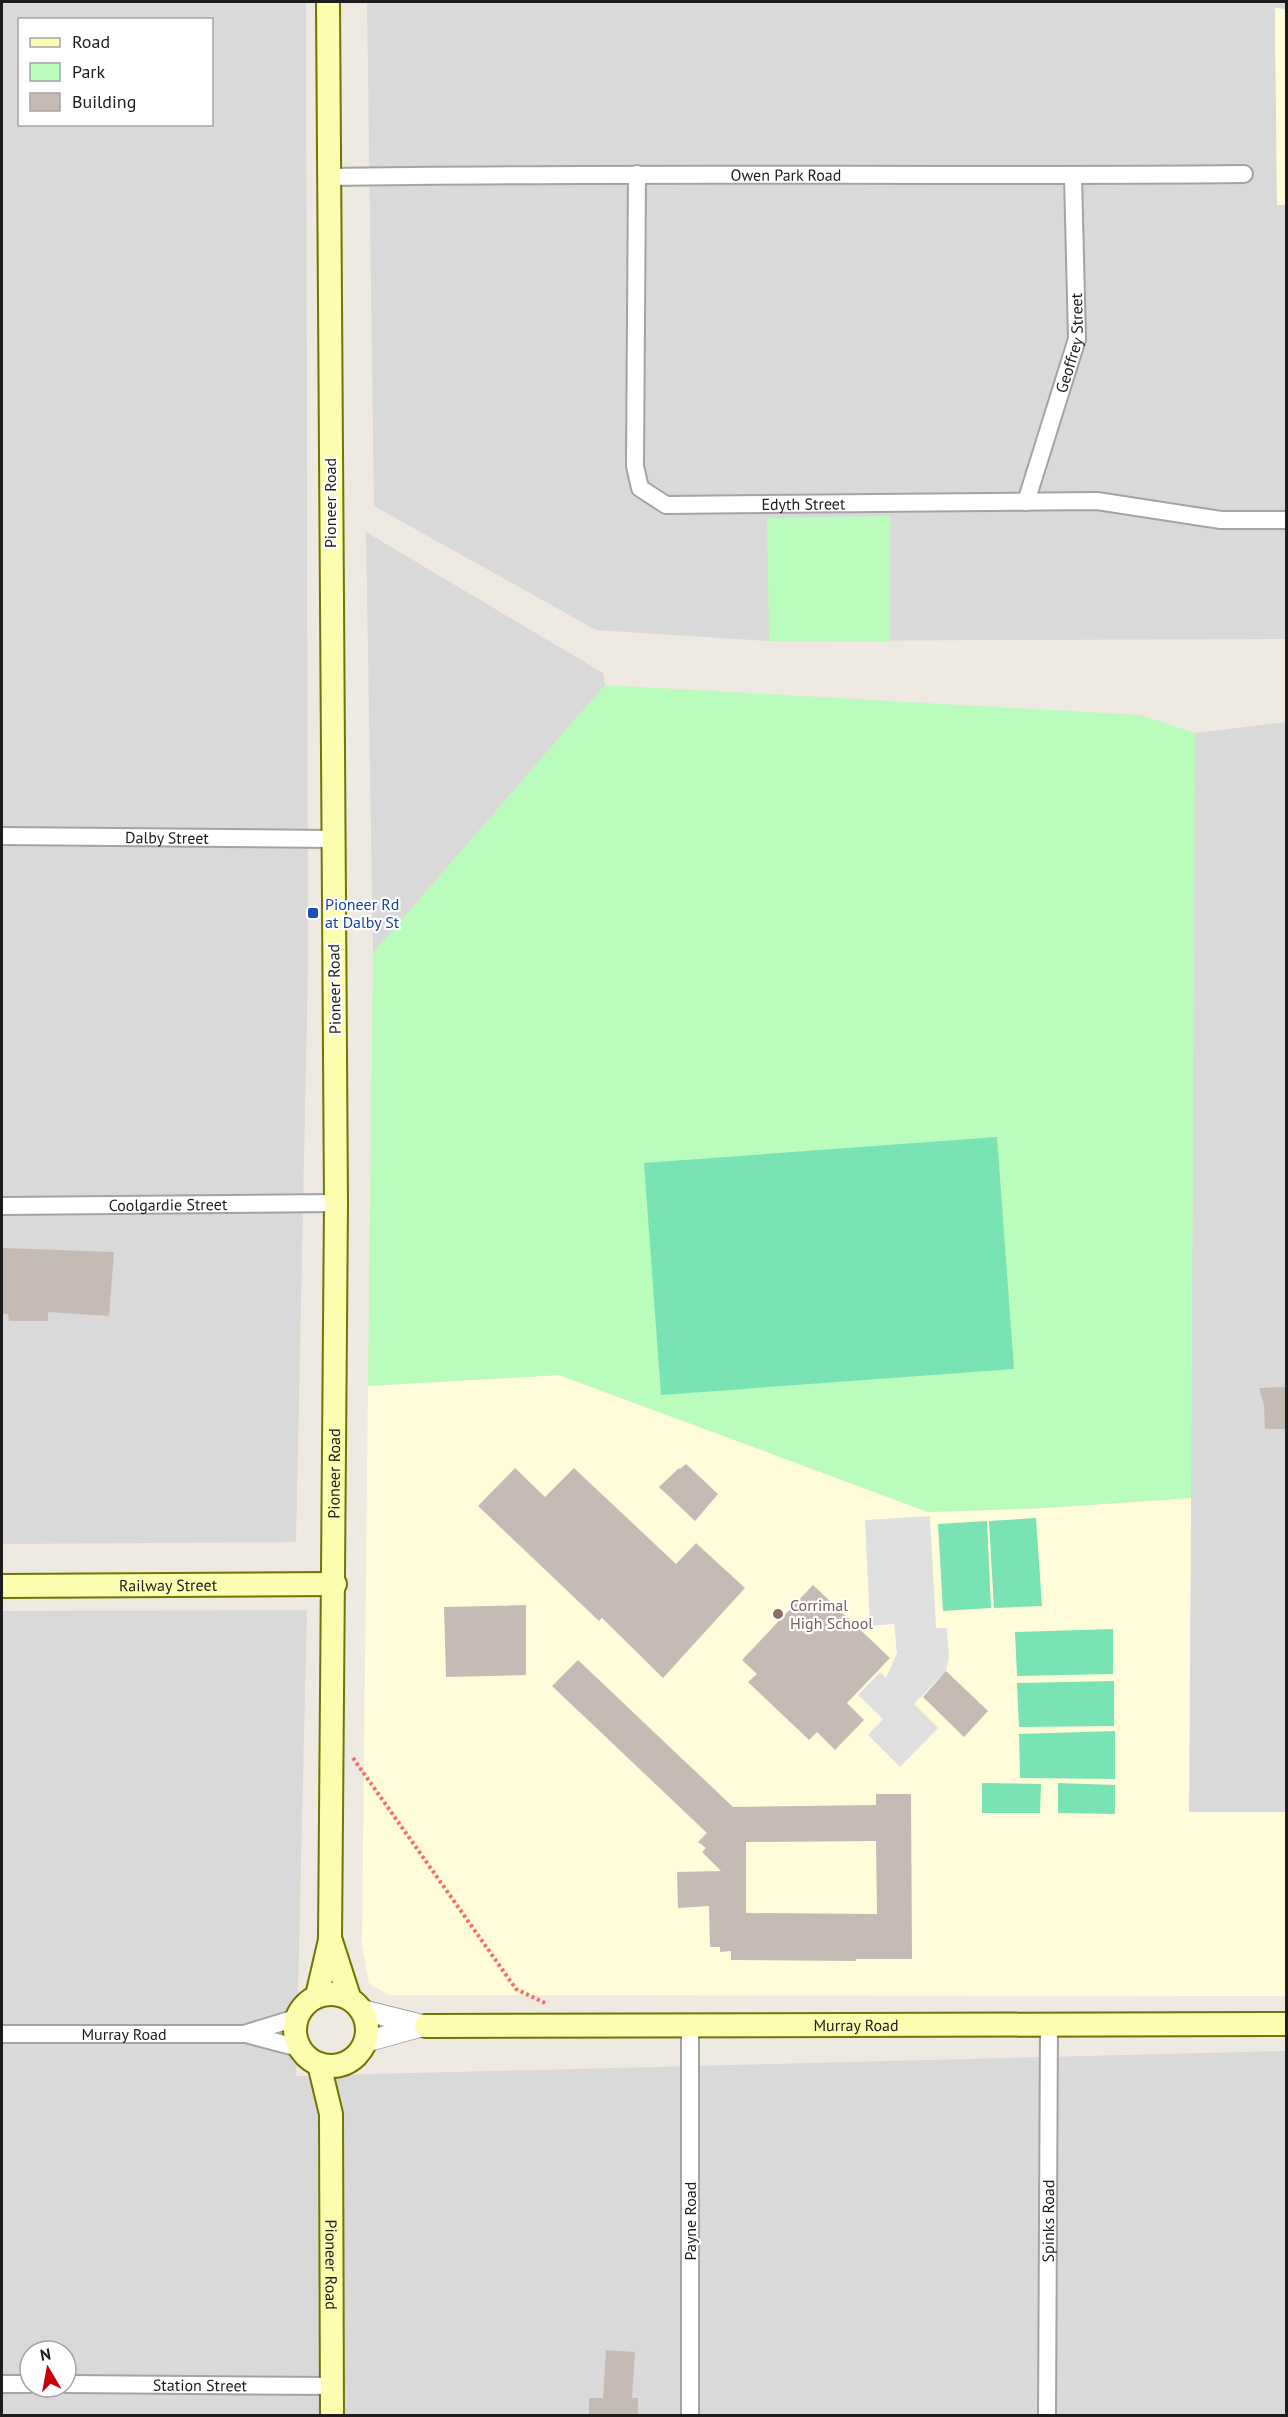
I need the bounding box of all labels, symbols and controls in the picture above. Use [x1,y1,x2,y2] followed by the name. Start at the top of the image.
[18,18,213,126] legend
[72,30,110,53] text: Road
[72,60,105,83] text: Park
[72,90,136,113] text: Building
[731,165,841,185] street label: Owen Park Road
[1051,292,1087,395] street label: Geoffrey Street
[320,458,340,548] street label: Pioneer Road
[761,493,846,514] street label: Edyth Street
[125,827,209,848] street label: Dalby Street
[325,894,400,932] place label: Pioneer Rd at Dalby St
[306,906,320,920] marker: Pioneer Rd at Dalby St
[323,944,345,1034] street label: Pioneer Road
[109,1194,228,1215] street label: Coolgardie Street
[323,1428,344,1519] street label: Pioneer Road
[119,1575,218,1595] street label: Railway Street
[790,1595,873,1633] place label: Corrimal High School
[771,1607,785,1621] marker: Corrimal High School
[813,2015,899,2035] street label: Murray Road
[81,2024,167,2044] street label: Murray Road
[1038,2180,1058,2262] street label: Spinks Road
[680,2182,700,2260] street label: Payne Road
[321,2219,342,2310] street label: Pioneer Road
[18,2339,78,2399] north arrow
[38,2343,52,2365] text: N
[153,2375,248,2395] street label: Station Street

